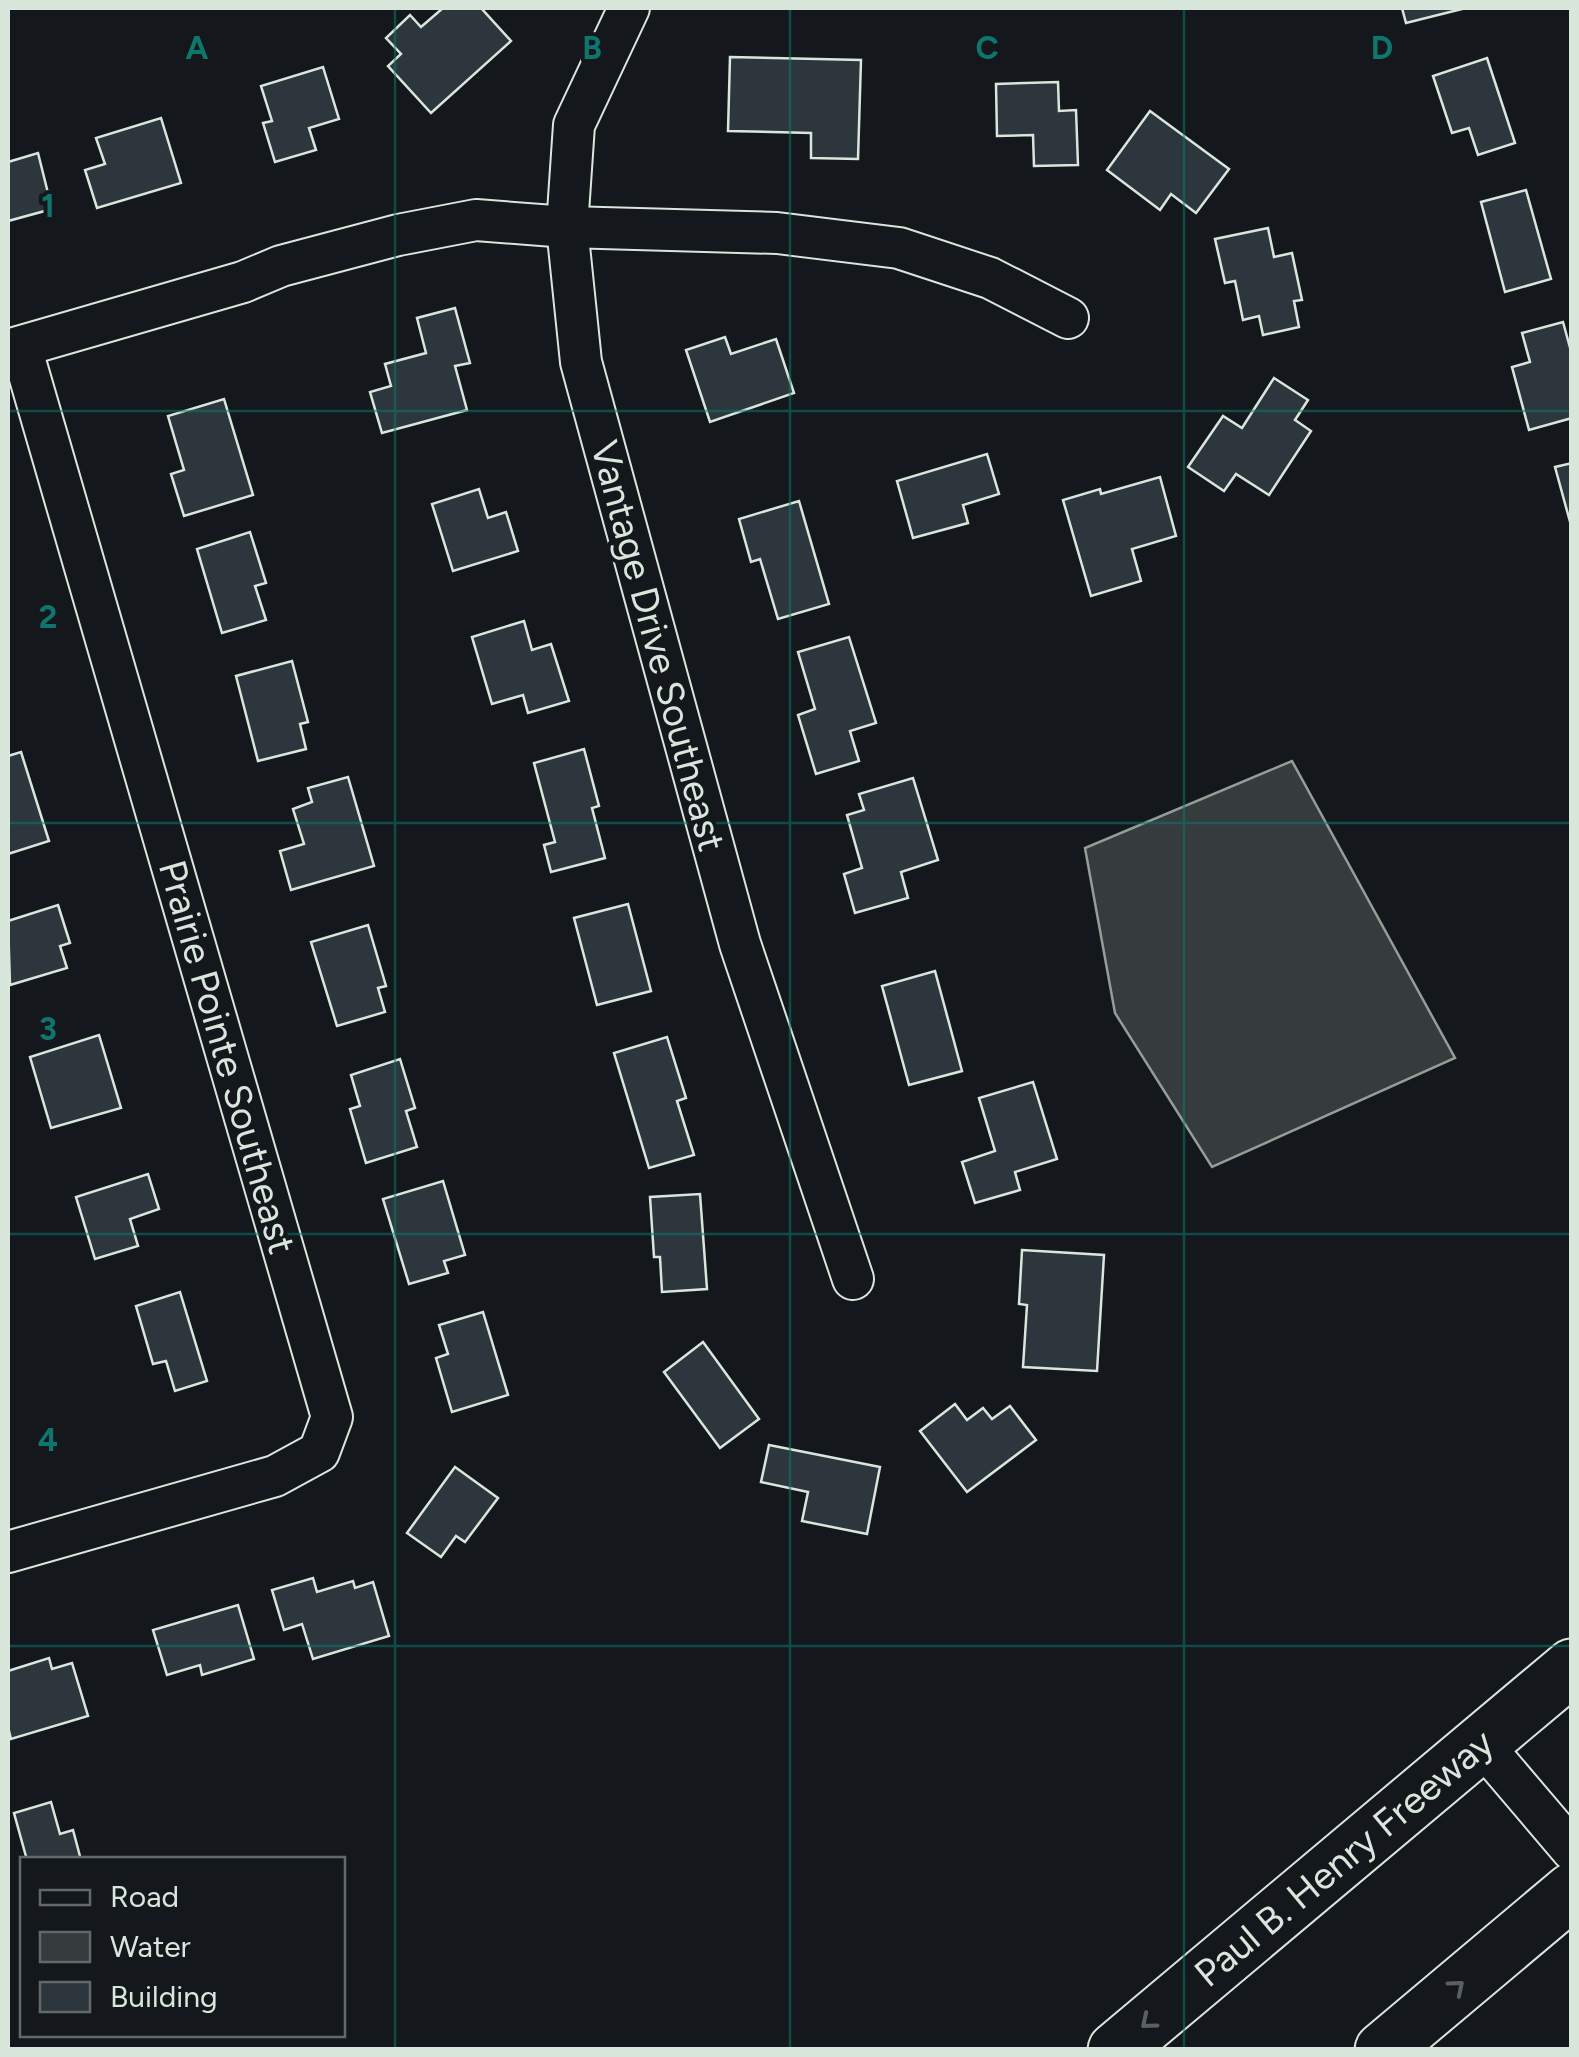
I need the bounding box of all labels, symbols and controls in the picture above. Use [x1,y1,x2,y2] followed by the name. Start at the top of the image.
[186,29,209,67] text: A
[582,29,602,67] text: B
[975,29,999,67] text: C
[1371,29,1393,67] text: D
[41,187,55,225] text: 1
[581,436,735,856] street label: Vantage Drive Southeast
[39,598,57,636] text: 2
[149,855,305,1259] street label: Prairie Pointe Southeast
[39,1010,57,1048] text: 3
[38,1421,58,1459] text: 4
[1185,1720,1503,1996] street label: Paul B. Henry Freeway
[20,1857,345,2037] legend
[110,1878,179,1915] text: Road
[110,1928,191,1965] text: Water
[110,1978,218,2015] text: Building
[1446,1981,1464,1999] one-way arrow
[1142,2010,1160,2028] one-way arrow

